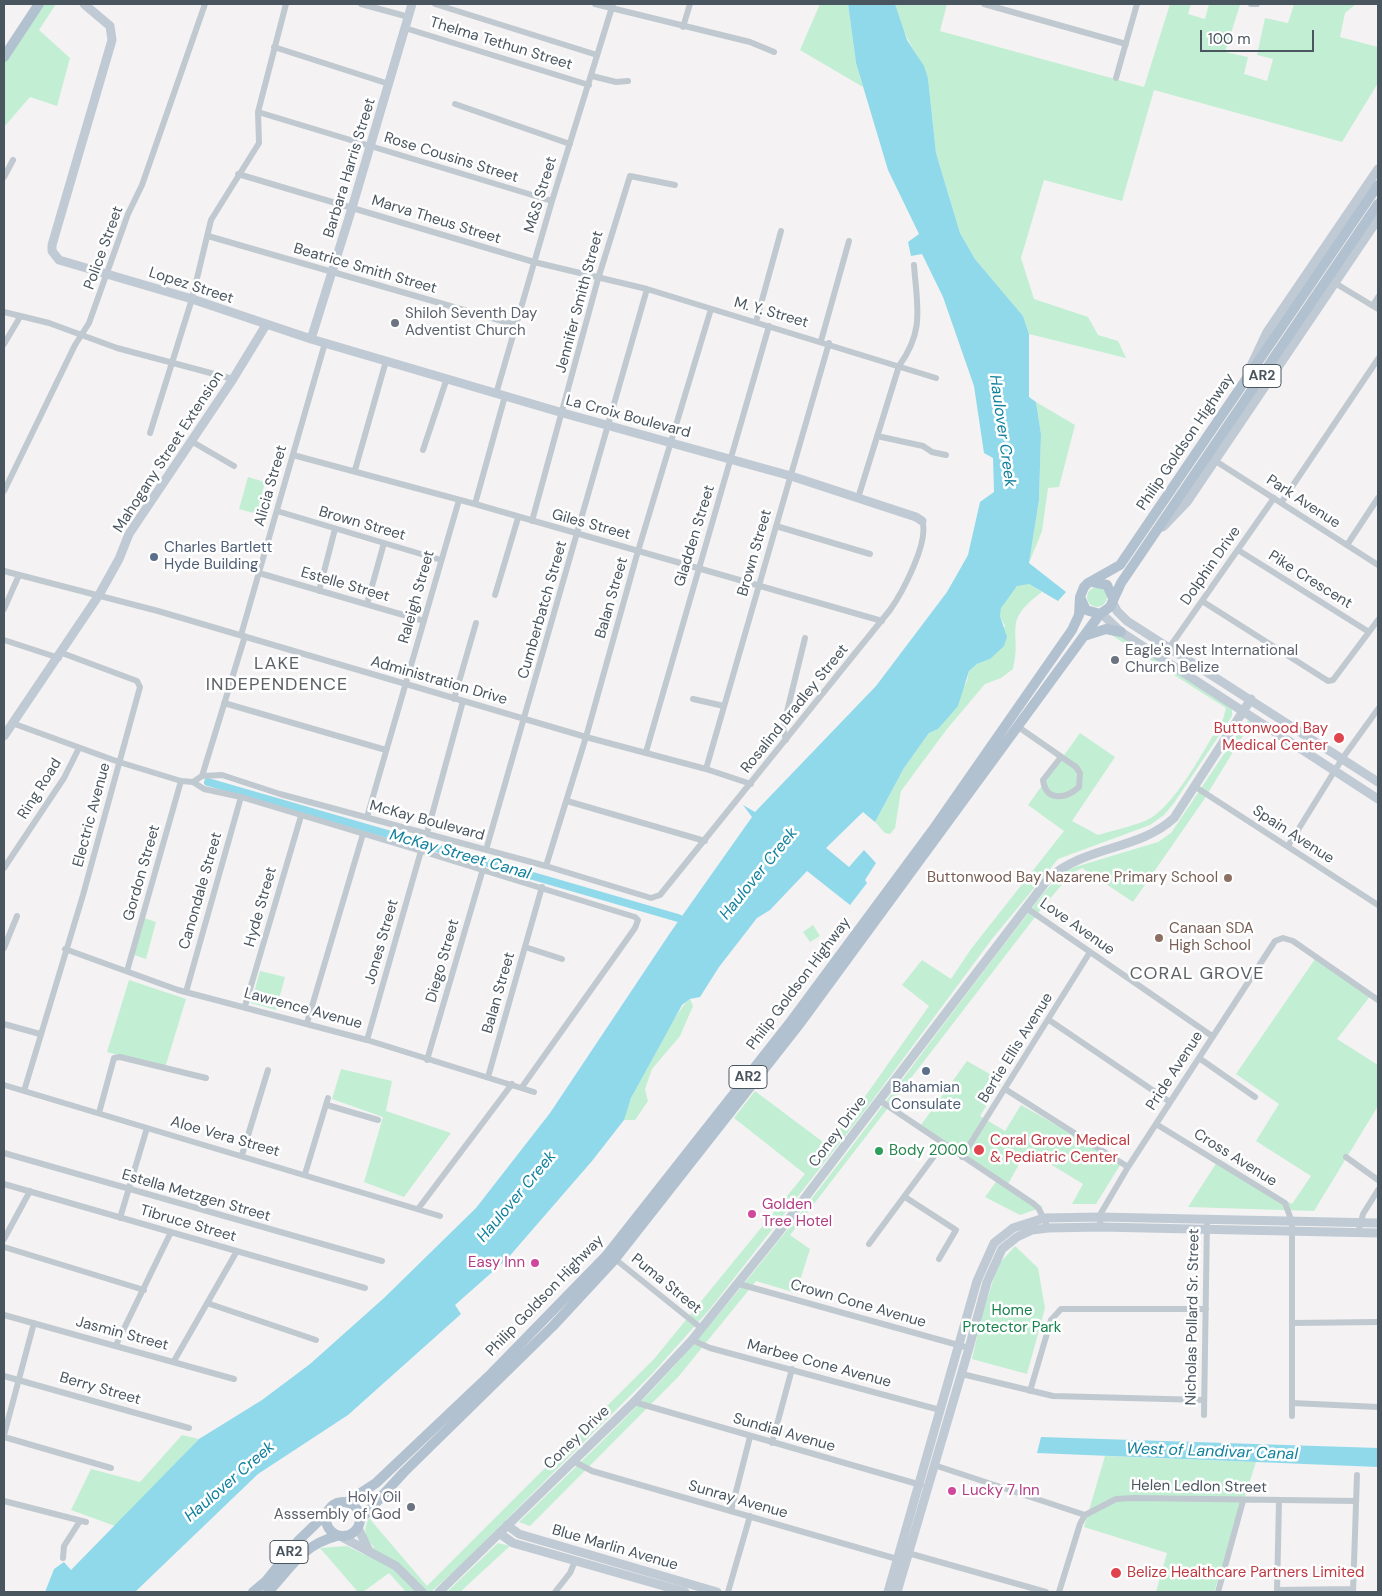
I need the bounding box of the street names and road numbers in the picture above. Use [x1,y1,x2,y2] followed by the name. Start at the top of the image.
[428,14,574,74] street label: Thelma Tethun Street
[320,96,380,240] street label: Barbara Harris Street
[382,129,520,187] street label: Rose Cousins Street
[521,155,561,235] street label: M&S Street
[369,192,503,248] street label: Marva Theus Street
[81,204,127,292] street label: Police Street
[552,229,608,375] street label: Jennifer Smith Street
[291,240,439,298] street label: Beatrice Smith Street
[146,264,236,308] street label: Lopez Street
[732,294,810,332] street label: M. Y. Street
[1243,364,1281,388] road number: AR2
[110,368,228,536] street label: Mahogany Street Extension
[1133,370,1239,514] street label: Philip Goldson Highway
[564,392,692,442] street label: La Croix Boulevard
[251,443,291,529] street label: Alicia Street
[1263,471,1343,533] street label: Park Avenue
[671,483,719,589] street label: Gladden Street
[317,503,407,545] street label: Brown Street
[550,506,632,544] street label: Giles Street
[734,508,776,598] street label: Brown Street
[1177,523,1245,609] street label: Dolphin Drive
[515,539,571,681] street label: Cumberbatch Street
[1265,547,1355,613] street label: Pike Crescent
[395,548,439,646] street label: Raleigh Street
[592,555,632,641] street label: Balan Street
[299,564,391,606] street label: Estelle Street
[737,641,853,777] street label: Rosalind Bradley Street
[369,653,509,709] street label: Administration Drive
[14,755,66,823] street label: Ring Road
[69,761,115,869] street label: Electric Avenue
[368,797,486,845] street label: McKay Boulevard
[1249,802,1337,868] street label: Spain Avenue
[120,823,164,923] street label: Gordon Street
[176,830,226,952] street label: Canondale Street
[241,865,281,949] street label: Hyde Street
[1036,895,1118,959] street label: Love Avenue
[361,897,403,987] street label: Jones Street
[743,914,855,1054] street label: Philip Goldson Highway
[423,917,463,1005] street label: Diego Street
[479,950,519,1036] street label: Balan Street
[242,985,364,1033] street label: Lawrence Avenue
[975,990,1057,1106] street label: Bertie Ellis Avenue
[1143,1028,1207,1114] street label: Pride Avenue
[729,1066,767,1088] road number: AR2
[805,1093,871,1171] street label: Coney Drive
[168,1113,282,1161] street label: Aloe Vera Street
[1190,1125,1280,1191] street label: Cross Avenue
[119,1166,273,1226] street label: Estella Metzgen Street
[138,1202,238,1246] street label: Tibruce Street
[1182,1228,1204,1406] street label: Nicholas Pollard Sr. Street
[482,1232,608,1360] street label: Philip Goldson Highway
[627,1250,705,1318] street label: Puma Street
[788,1276,928,1332] street label: Crown Cone Avenue
[74,1313,170,1355] street label: Jasmin Street
[745,1336,893,1392] street label: Marbee Cone Avenue
[57,1369,143,1409] street label: Berry Street
[540,1402,614,1474] street label: Coney Drive
[731,1410,837,1456] street label: Sundial Avenue
[686,1477,790,1523] street label: Sunray Avenue
[1131,1477,1267,1497] street label: Helen Ledlon Street
[550,1521,680,1575] street label: Blue Marlin Avenue
[270,1540,308,1564] road number: AR2

